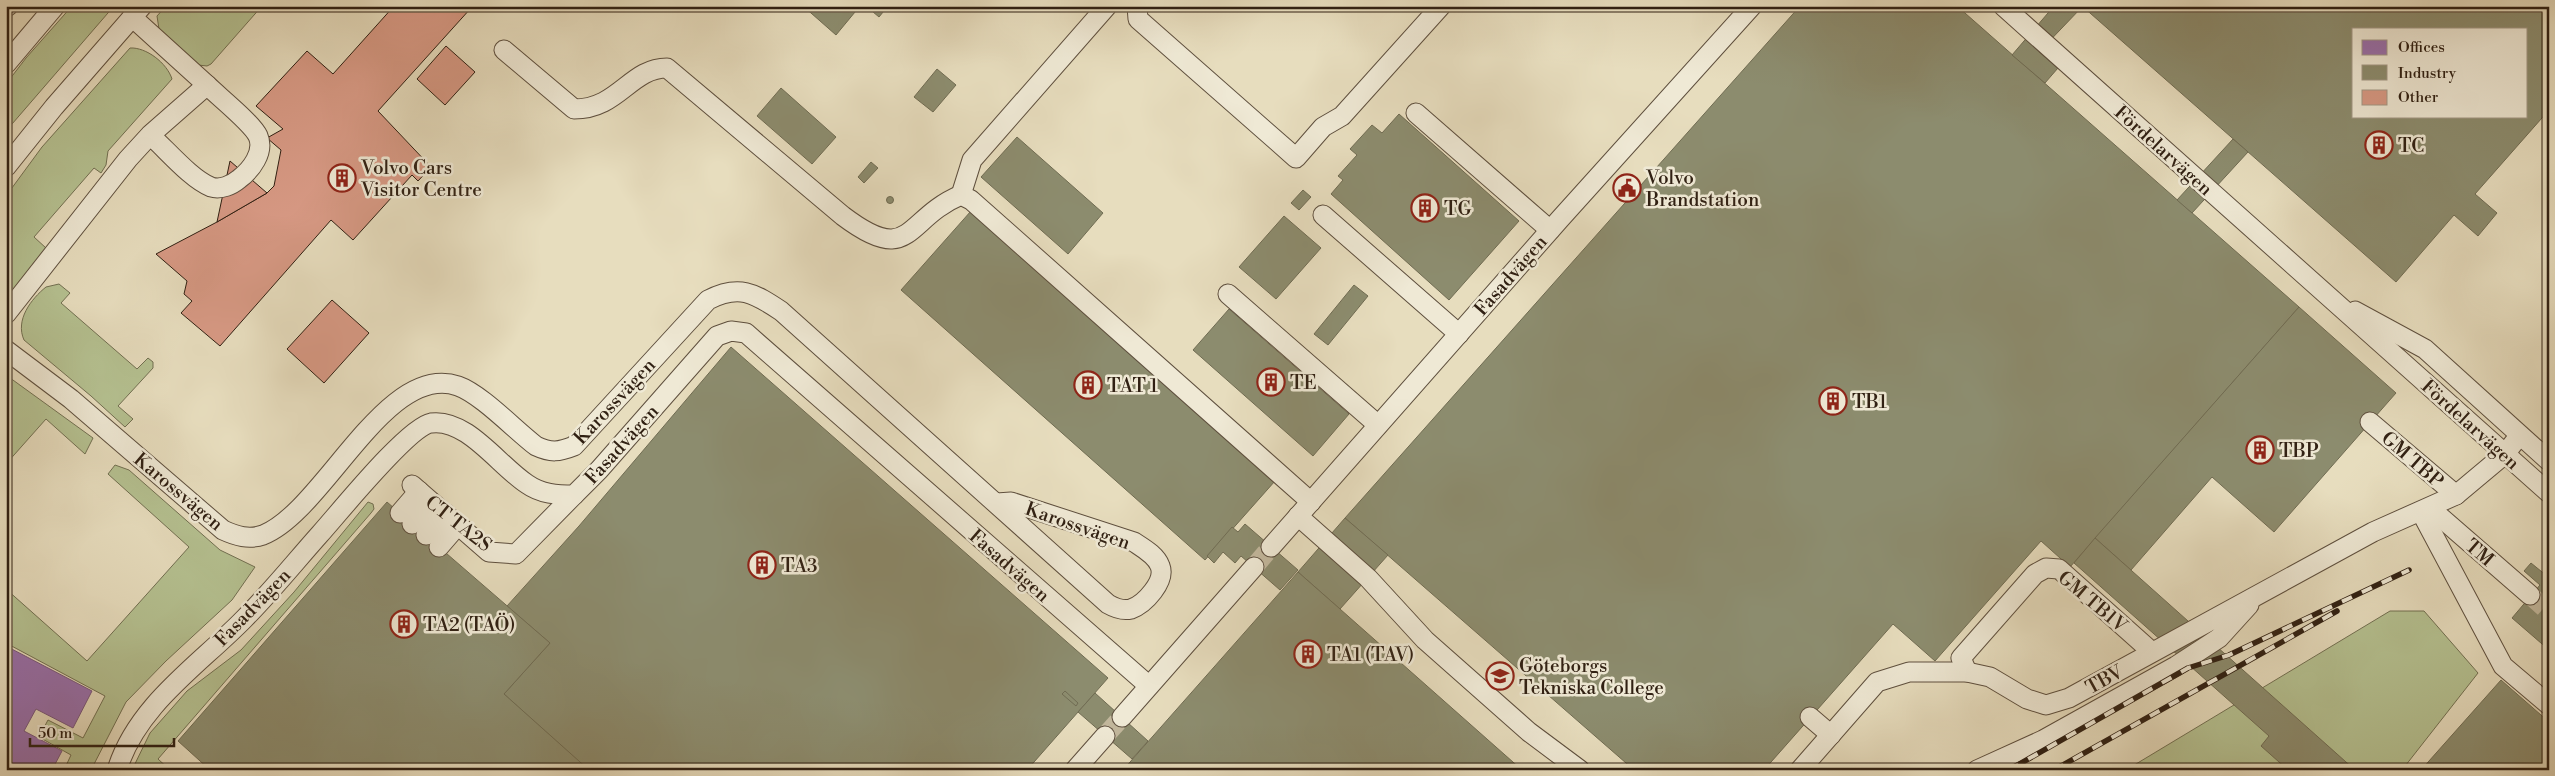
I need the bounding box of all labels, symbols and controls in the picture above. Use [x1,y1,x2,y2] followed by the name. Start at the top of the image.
[2352,28,2528,118] legend
[2398,38,2445,57] text: Offices
[2398,64,2457,83] text: Industry
[2398,88,2439,107] text: Other
[2109,100,2217,201] street label: Fördelarvägen
[2364,130,2394,160] building icon: TC
[2398,134,2424,158] place label: TC
[360,156,482,202] place label: Volvo Cars Visitor Centre
[327,163,357,193] building icon: Volvo Cars Visitor Centre
[1645,166,1759,212] place label: Volvo Brandstation
[1612,173,1642,203] public building icon: Volvo Brandstation
[1410,193,1440,223] building icon: TG
[1444,197,1471,221] place label: TG
[1469,230,1552,321] street label: Fasadvägen
[569,353,661,450] street label: Karossvägen
[1256,367,1286,397] building icon: TE
[1073,370,1103,400] building icon: TAT 1
[1290,371,1317,395] place label: TE
[1107,374,1158,398] place label: TAT 1
[2416,374,2524,475] street label: Fördelarvägen
[1818,386,1848,416] building icon: TB1
[1852,390,1887,414] place label: TB1
[580,400,664,490] street label: Fasadvägen
[2376,426,2448,493] street label: GM TBP
[2245,435,2275,465] building icon: TBP
[2279,439,2319,463] place label: TBP
[129,447,228,536] street label: Karossvägen
[420,490,497,557] street label: CT TA2S
[1022,497,1133,555] street label: Karossvägen
[964,524,1055,607] street label: Fasadvägen
[2460,534,2499,572] street label: TM
[747,550,777,580] building icon: TA3
[781,554,817,578] place label: TA3
[210,564,296,652] street label: Fasadvägen
[2053,566,2132,638] street label: GM TB1V
[389,609,419,639] building icon: TA2 (TAÖ)
[423,612,515,637] place label: TA2 (TAÖ)
[1293,639,1323,669] building icon: TA1 (TAV)
[1327,643,1414,667] place label: TA1 (TAV)
[1519,654,1664,700] place label: Göteborgs Tekniska College
[2082,660,2128,700] street label: TBV
[1485,661,1515,691] school or university icon: Göteborgs Tekniska College
[30,716,174,748] scale bar
[38,724,72,743] text: 50 m

